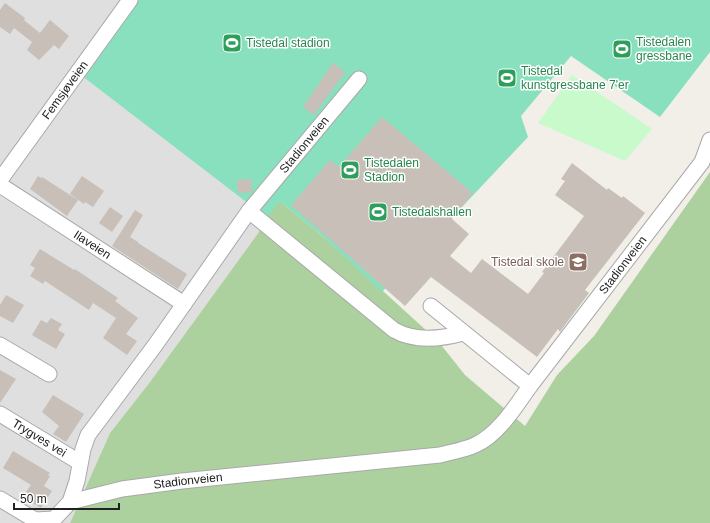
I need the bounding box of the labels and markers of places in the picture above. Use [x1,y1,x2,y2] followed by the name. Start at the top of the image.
[221,32,243,54] sports icon: Tistedal stadion
[636,35,692,63] place label: Tistedalen gressbane
[246,36,330,50] place label: Tistedal stadion
[611,38,633,60] sports icon: Tistedalen gressbane
[521,64,629,92] place label: Tistedal kunstgressbane 7'er
[496,67,518,89] sports icon: Tistedal kunstgressbane 7'er
[364,156,419,184] place label: Tistedalen Stadion
[339,159,361,181] sports icon: Tistedalen Stadion
[367,201,389,223] sports icon: Tistedalshallen
[392,205,472,219] place label: Tistedalshallen
[567,251,589,273] school or university icon: Tistedal skole
[491,255,564,269] place label: Tistedal skole

